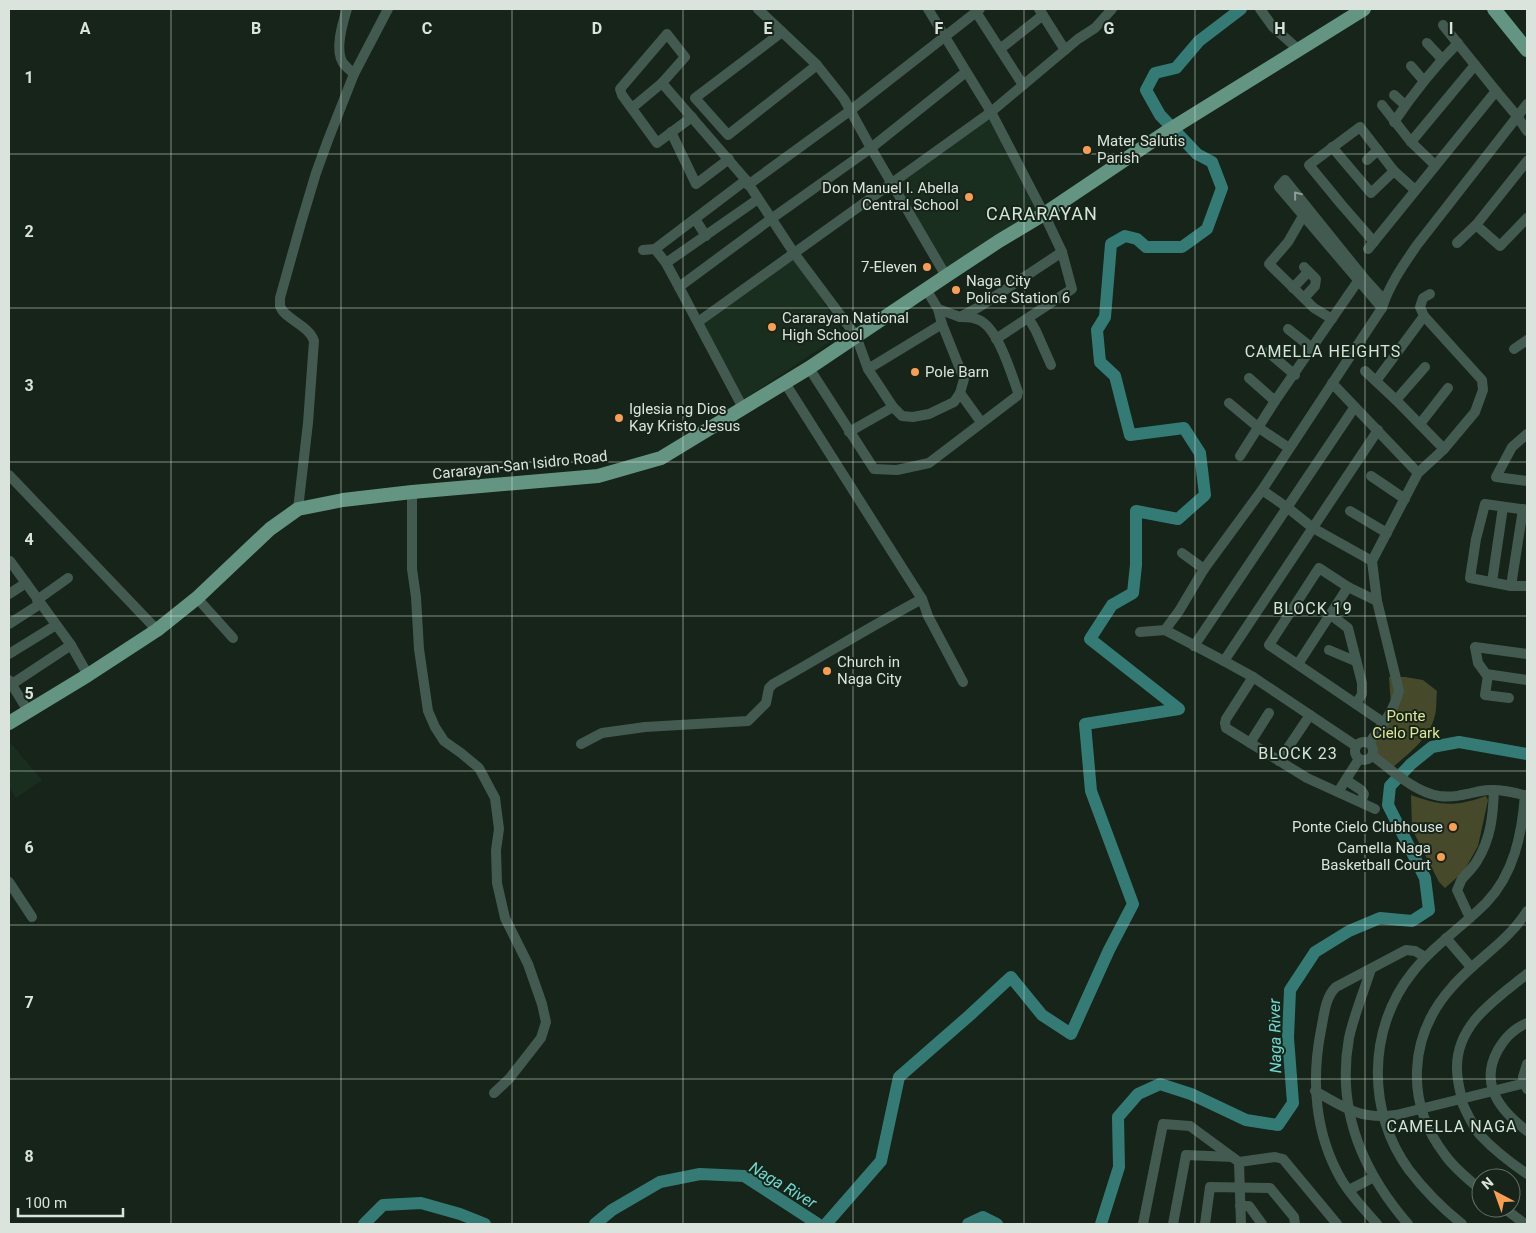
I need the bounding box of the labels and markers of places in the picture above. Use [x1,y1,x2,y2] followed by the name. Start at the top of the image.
[1097,132,1185,167] place label: Mater Salutis Parish
[1081,144,1093,156] marker: Mater Salutis Parish
[822,179,959,214] place label: Don Manuel I. Abella Central School
[963,191,975,203] marker: Don Manuel I. Abella Central School
[861,258,917,276] place label: 7-Eleven
[921,261,933,273] marker: 7-Eleven
[966,272,1070,307] place label: Naga City Police Station 6
[950,284,962,296] marker: Naga City Police Station 6
[782,309,909,344] place label: Cararayan National High School
[766,321,778,333] marker: Cararayan National High School
[925,363,989,381] place label: Pole Barn
[909,366,921,378] marker: Pole Barn
[629,400,740,435] place label: Iglesia ng Dios Kay Kristo Jesus
[613,412,625,424] marker: Iglesia ng Dios Kay Kristo Jesus
[837,653,902,688] place label: Church in Naga City
[821,665,833,677] marker: Church in Naga City
[1292,818,1443,836] place label: Ponte Cielo Clubhouse
[1447,821,1459,833] marker: Ponte Cielo Clubhouse
[1321,839,1431,874] place label: Camella Naga Basketball Court
[1435,851,1447,863] marker: Camella Naga Basketball Court

